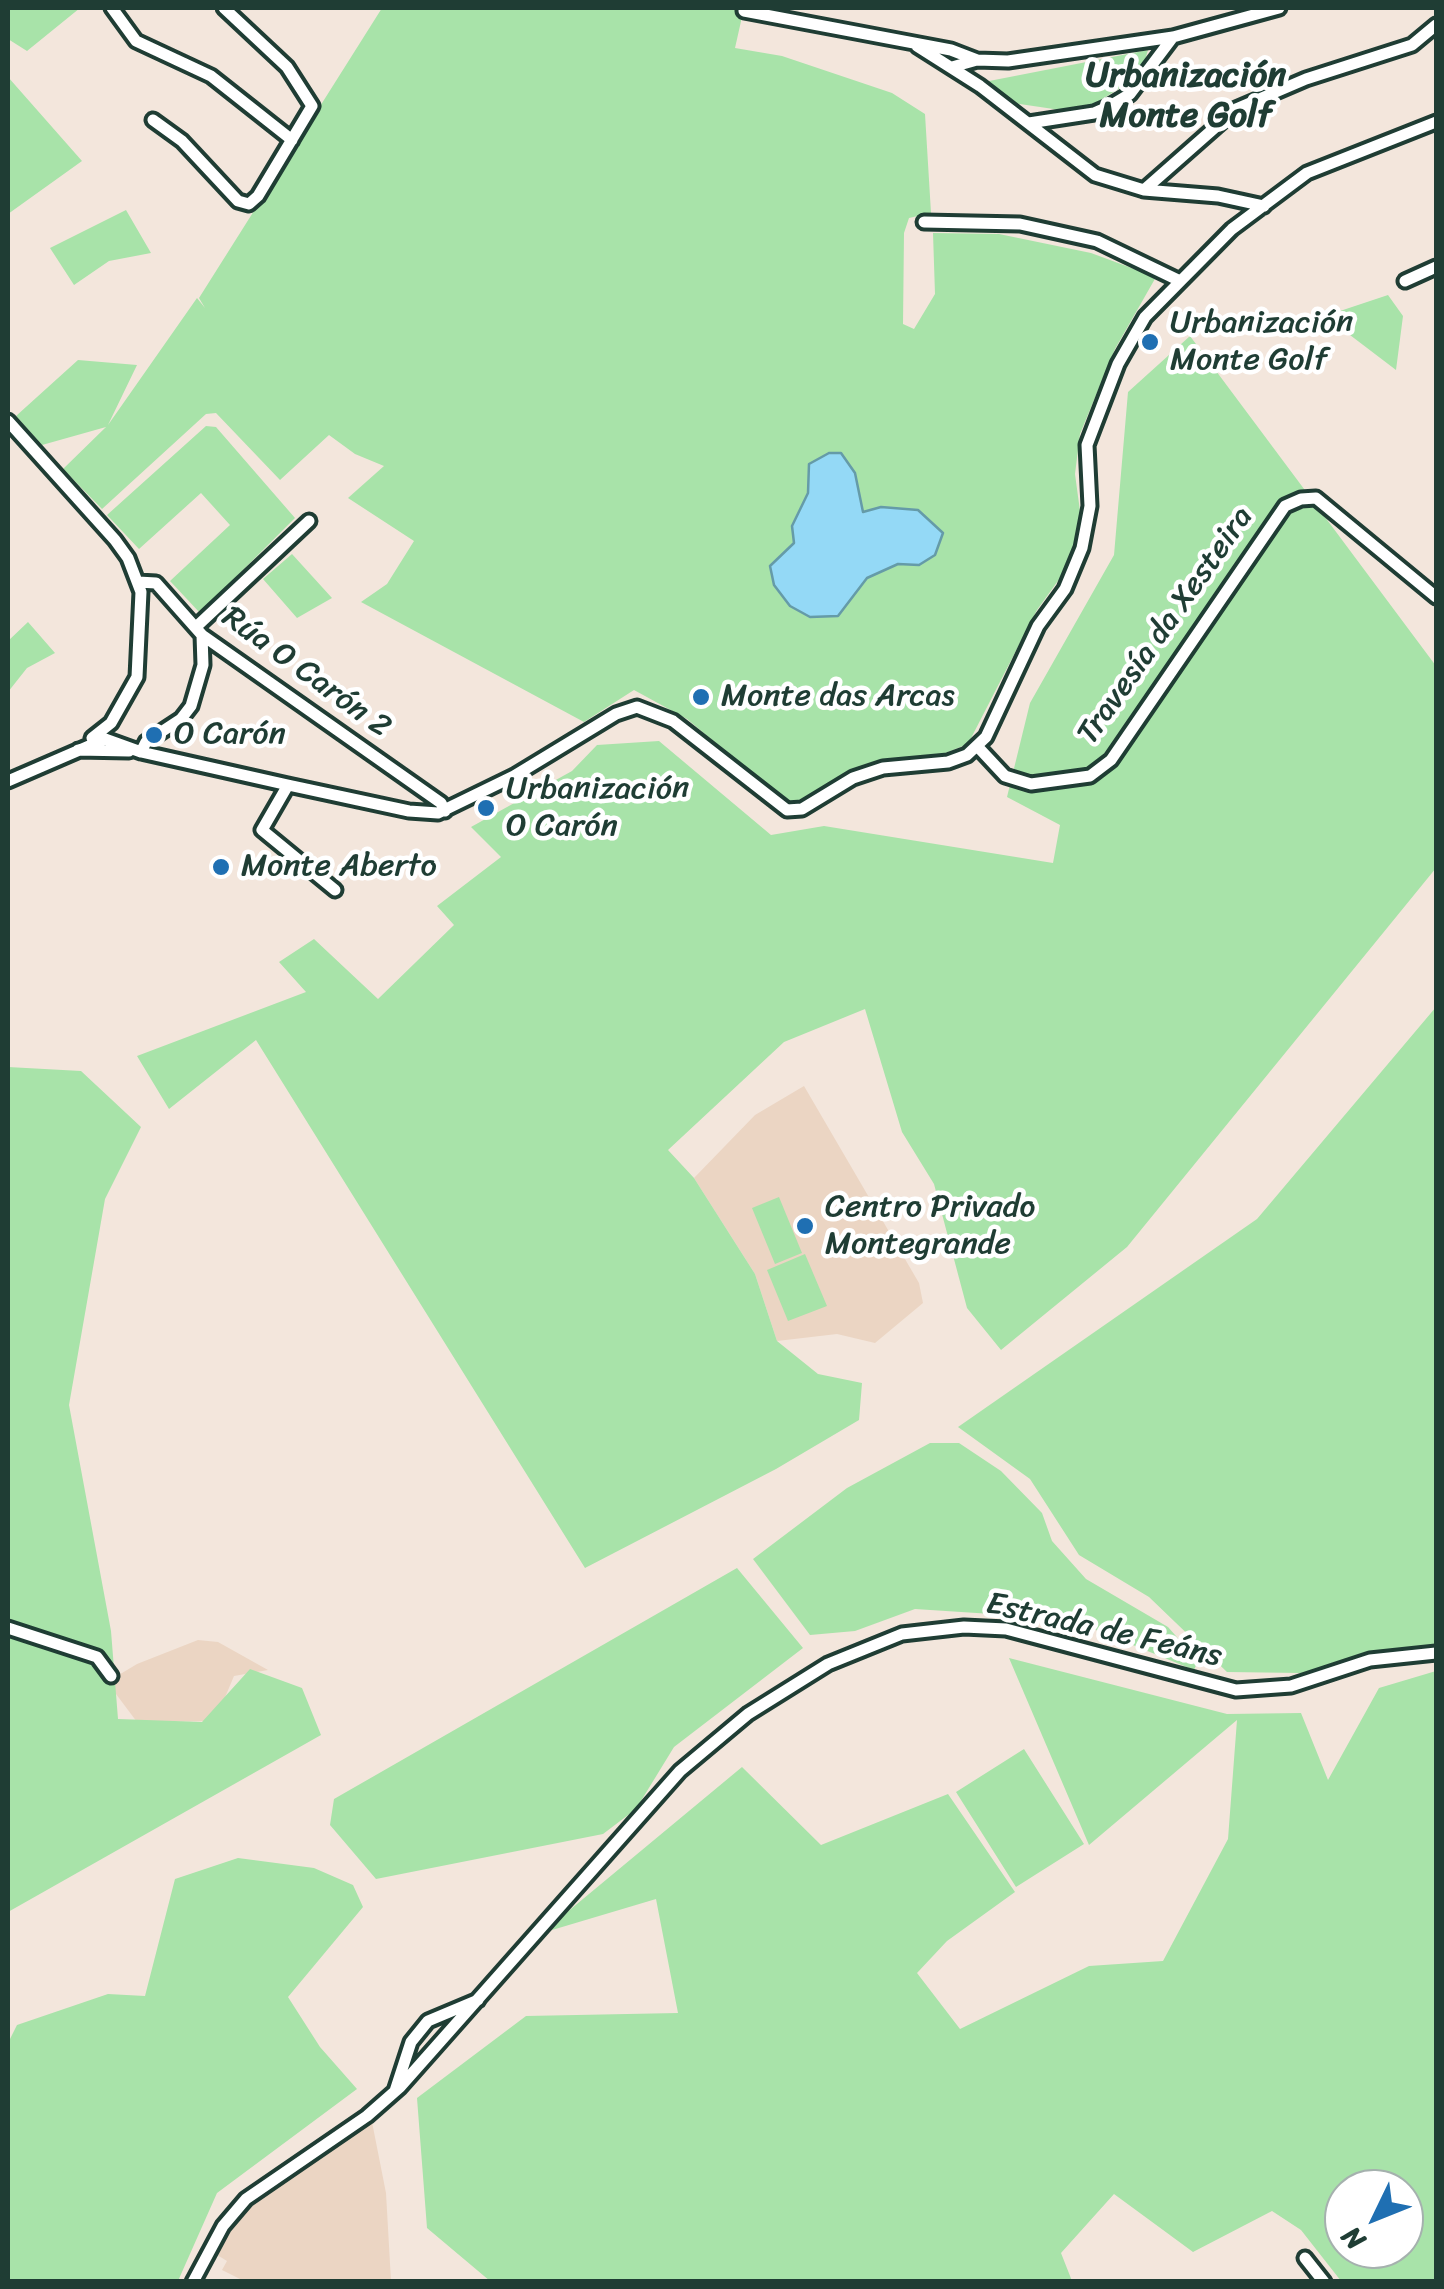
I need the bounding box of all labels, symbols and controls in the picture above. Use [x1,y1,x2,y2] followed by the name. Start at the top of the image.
[1086,56,1286,138] district label: Urbanización Monte Golf
[1170,305,1353,380] place label: Urbanización Monte Golf
[1139,331,1161,353] marker: Urbanización Monte Golf
[1070,500,1262,752] street label: Travesía da Xesteira
[214,599,398,747] street label: Rúa O Carón 2
[721,678,955,716] place label: Monte das Arcas
[690,686,712,708] marker: Monte das Arcas
[174,716,286,754] place label: O Carón
[143,724,165,746] marker: O Carón
[506,771,689,846] place label: Urbanización O Carón
[475,797,497,819] marker: Urbanización O Carón
[241,848,437,886] place label: Monte Aberto
[210,856,232,878] marker: Monte Aberto
[825,1189,1035,1264] place label: Centro Privado Montegrande
[794,1215,816,1237] marker: Centro Privado Montegrande
[983,1585,1225,1677] street label: Estrada de Feáns
[1324,2169,1424,2269] north arrow
[1329,2215,1378,2262] text: N

